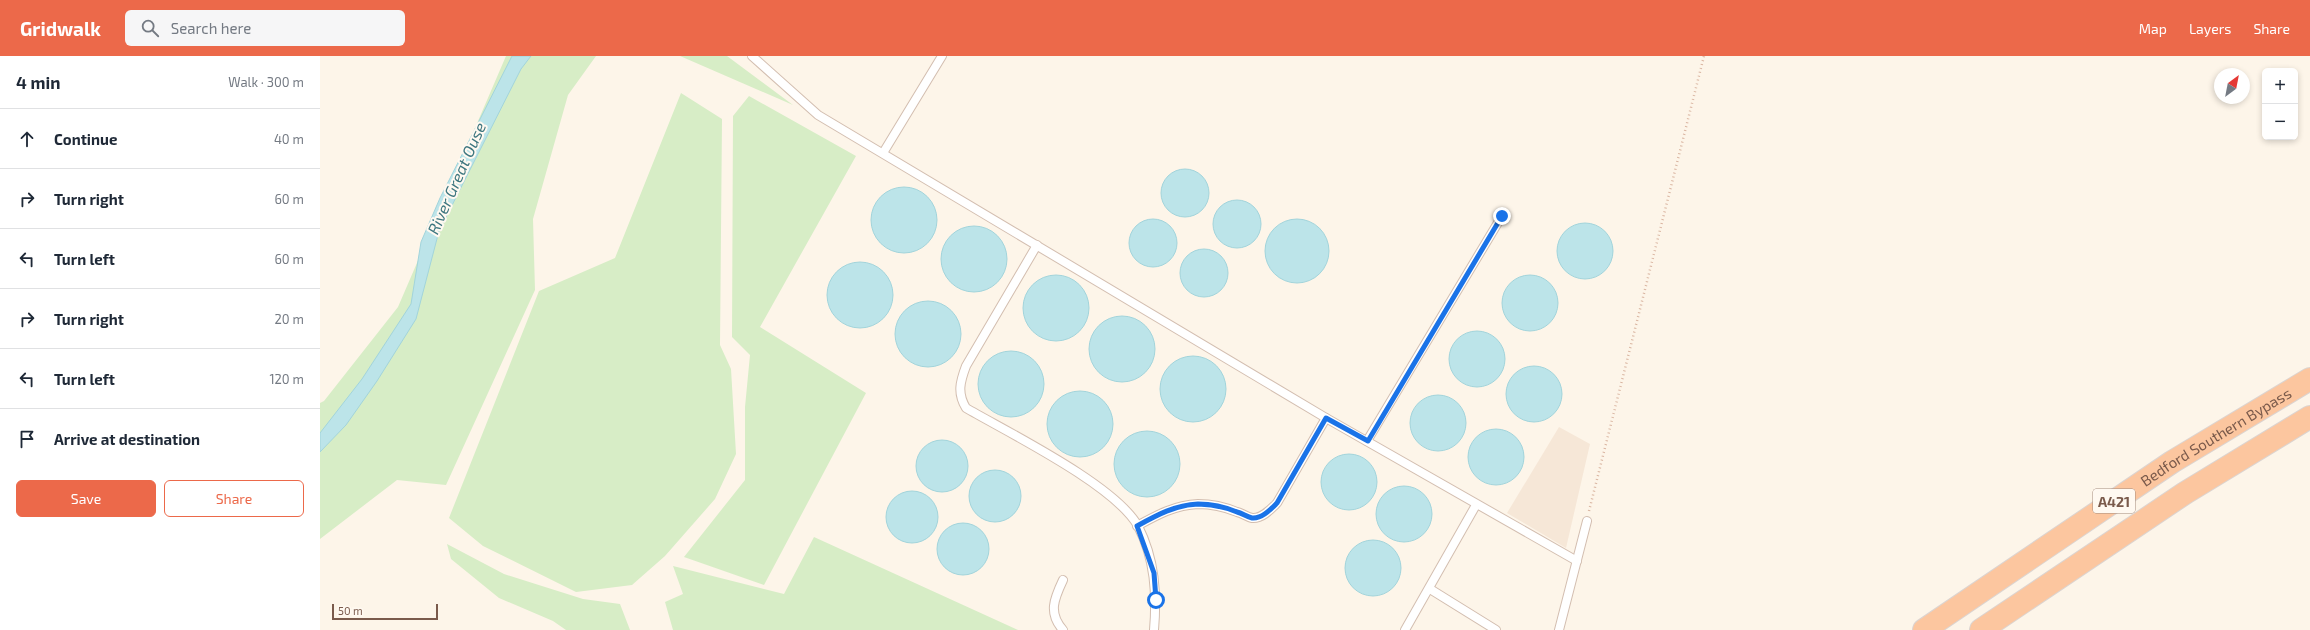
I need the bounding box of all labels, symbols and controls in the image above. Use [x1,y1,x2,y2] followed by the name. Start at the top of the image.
[125,10,405,46] search box
[20,17,101,40] text: Gridwalk
[139,17,161,39] icon: search
[171,19,251,37] text: Search here
[2139,20,2167,37] text: Map
[2189,20,2231,37] text: Layers
[2253,20,2290,37] text: Share
[2214,68,2250,104] north arrow
[2262,68,2298,140] map controls
[2262,68,2298,104] button: +
[16,72,60,92] text: 4 min
[228,74,304,90] text: Walk · 300 m
[2262,104,2298,140] button: −
[423,119,489,237] water label: River Great Ouse
[16,128,38,150] icon: ahead
[54,130,117,148] text: Continue
[274,131,304,147] text: 40 m
[16,188,38,210] icon: right
[54,190,124,208] text: Turn right
[274,191,304,207] text: 60 m
[1493,207,1511,225] route end
[16,248,38,270] icon: left
[54,250,115,268] text: Turn left
[274,251,304,267] text: 60 m
[16,308,38,330] icon: right
[54,310,124,328] text: Turn right
[275,311,304,327] text: 20 m
[16,368,38,390] icon: left
[54,370,115,388] text: Turn left
[269,371,304,387] text: 120 m
[2137,384,2294,490] street label: Bedford Southern Bypass
[16,428,38,450] icon: arrive
[54,430,200,448] text: Arrive at destination
[16,480,156,517] button: Save
[164,480,304,517] button: Share
[2093,489,2135,513] road number: A421
[1147,591,1165,609] route start
[332,602,438,621] scale bar
[338,604,363,617] text: 50 m

